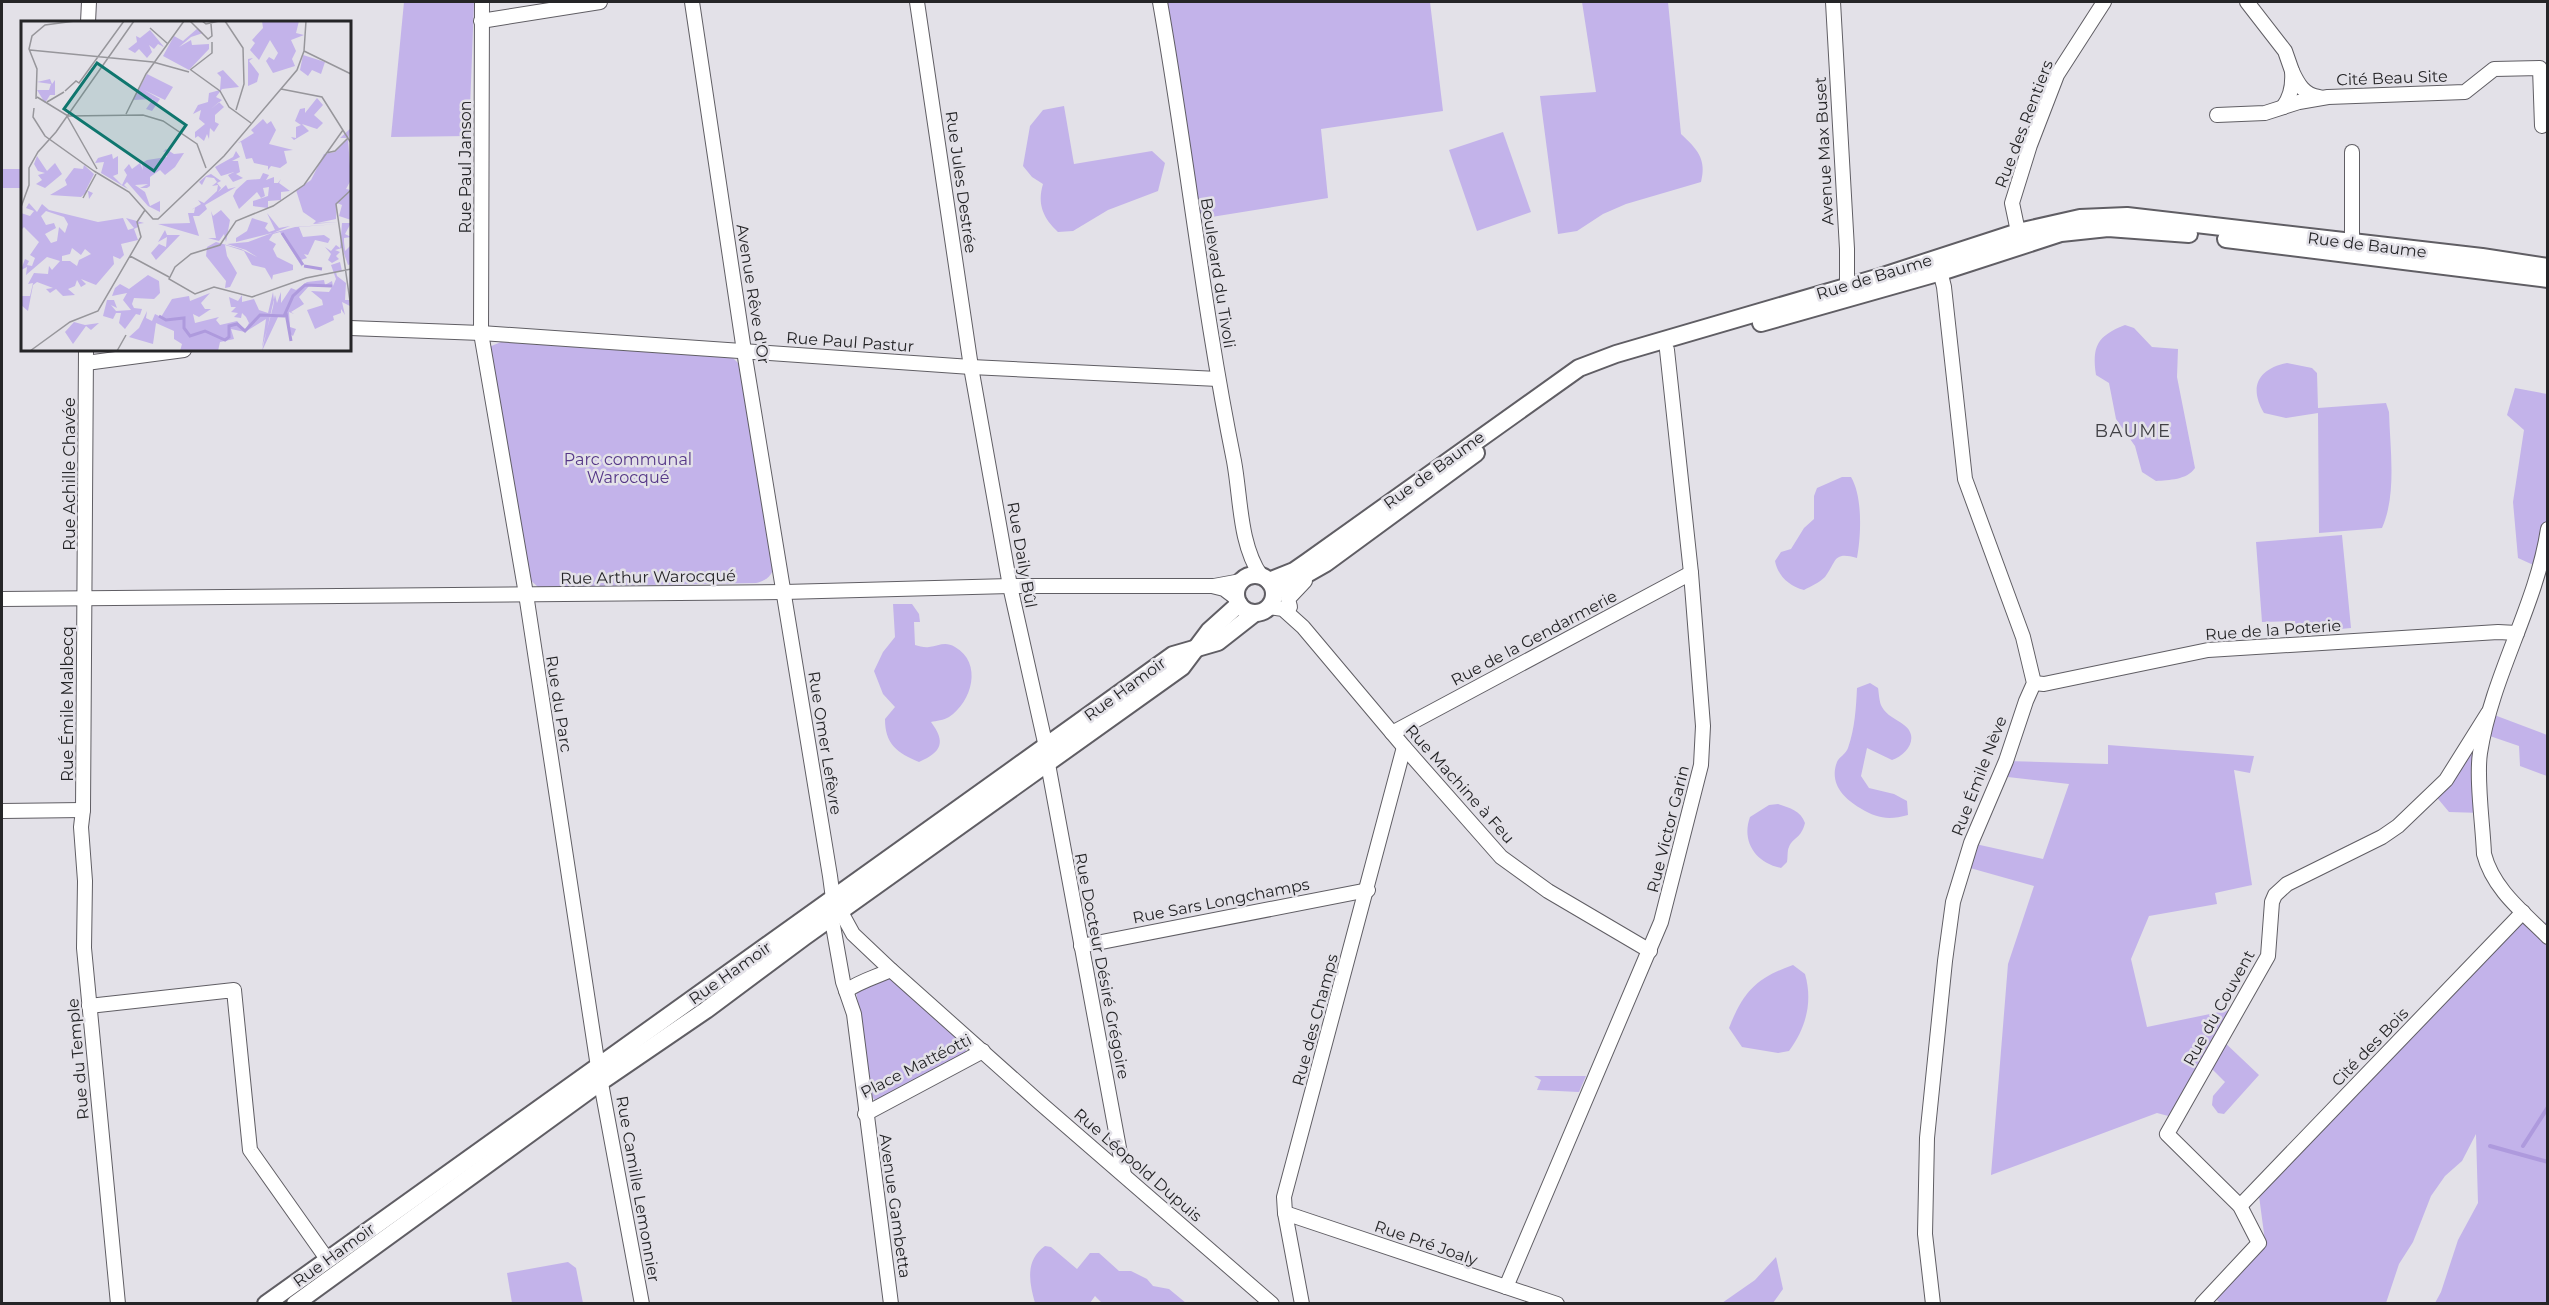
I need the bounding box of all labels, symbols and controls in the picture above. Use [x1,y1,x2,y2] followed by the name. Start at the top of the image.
[21,21,351,351] inset map
[1991,57,2057,191] street label: Rue des Rentiers
[2336,67,2448,89] street label: Cité Beau Site
[1811,76,1837,226] street label: Avenue Max Buset
[456,100,475,234] street label: Rue Paul Janson
[942,110,980,254] street label: Rue Jules Destrée
[1197,196,1239,350] street label: Boulevard du Tivoli
[733,223,773,365] street label: Avenue Rêve d'Or
[2306,228,2428,262] street label: Rue de Baume
[1814,250,1934,304] street label: Rue de Baume
[785,328,915,356] street label: Rue Paul Pastur
[60,397,79,551] street label: Rue Achille Chavée
[2094,420,2172,442] district label: BAUME
[1380,427,1488,513] street label: Rue de Baume
[564,450,692,487] park label: Parc communal Warocqué
[1003,500,1041,610] street label: Rue Daily Bûl
[560,566,736,588] street label: Rue Arthur Warocqué
[1448,586,1620,690] street label: Rue de la Gendarmerie
[2204,616,2342,644] street label: Rue de la Poterie
[58,626,77,782] street label: Rue Émile Malbecq
[1080,653,1170,725] street label: Rue Hamoir
[542,654,576,754] street label: Rue du Parc
[804,670,846,816] street label: Rue Omer Lefèvre
[1947,713,2011,839] street label: Rue Émile Nève
[1402,721,1518,847] street label: Rue Machine à Feu
[1643,763,1693,895] street label: Rue Victor Garin
[1071,851,1133,1081] street label: Rue Docteur Désiré Grégoire
[1131,874,1311,927] street label: Rue Sars Longchamps
[685,938,775,1008] street label: Rue Hamoir
[2179,946,2259,1069] street label: Rue du Couvent
[1288,952,1342,1088] street label: Rue des Champs
[63,998,93,1120] street label: Rue du Temple
[2328,1003,2412,1090] street label: Cité des Bois
[857,1030,975,1102] street label: Place Mattéotti
[612,1094,664,1284] street label: Rue Camille Lemonnier
[1070,1104,1206,1226] street label: Rue Léopold Dupuis
[875,1133,915,1279] street label: Avenue Gambetta
[1372,1216,1480,1270] street label: Rue Pré Joaly
[289,1219,379,1291] street label: Rue Hamoir

